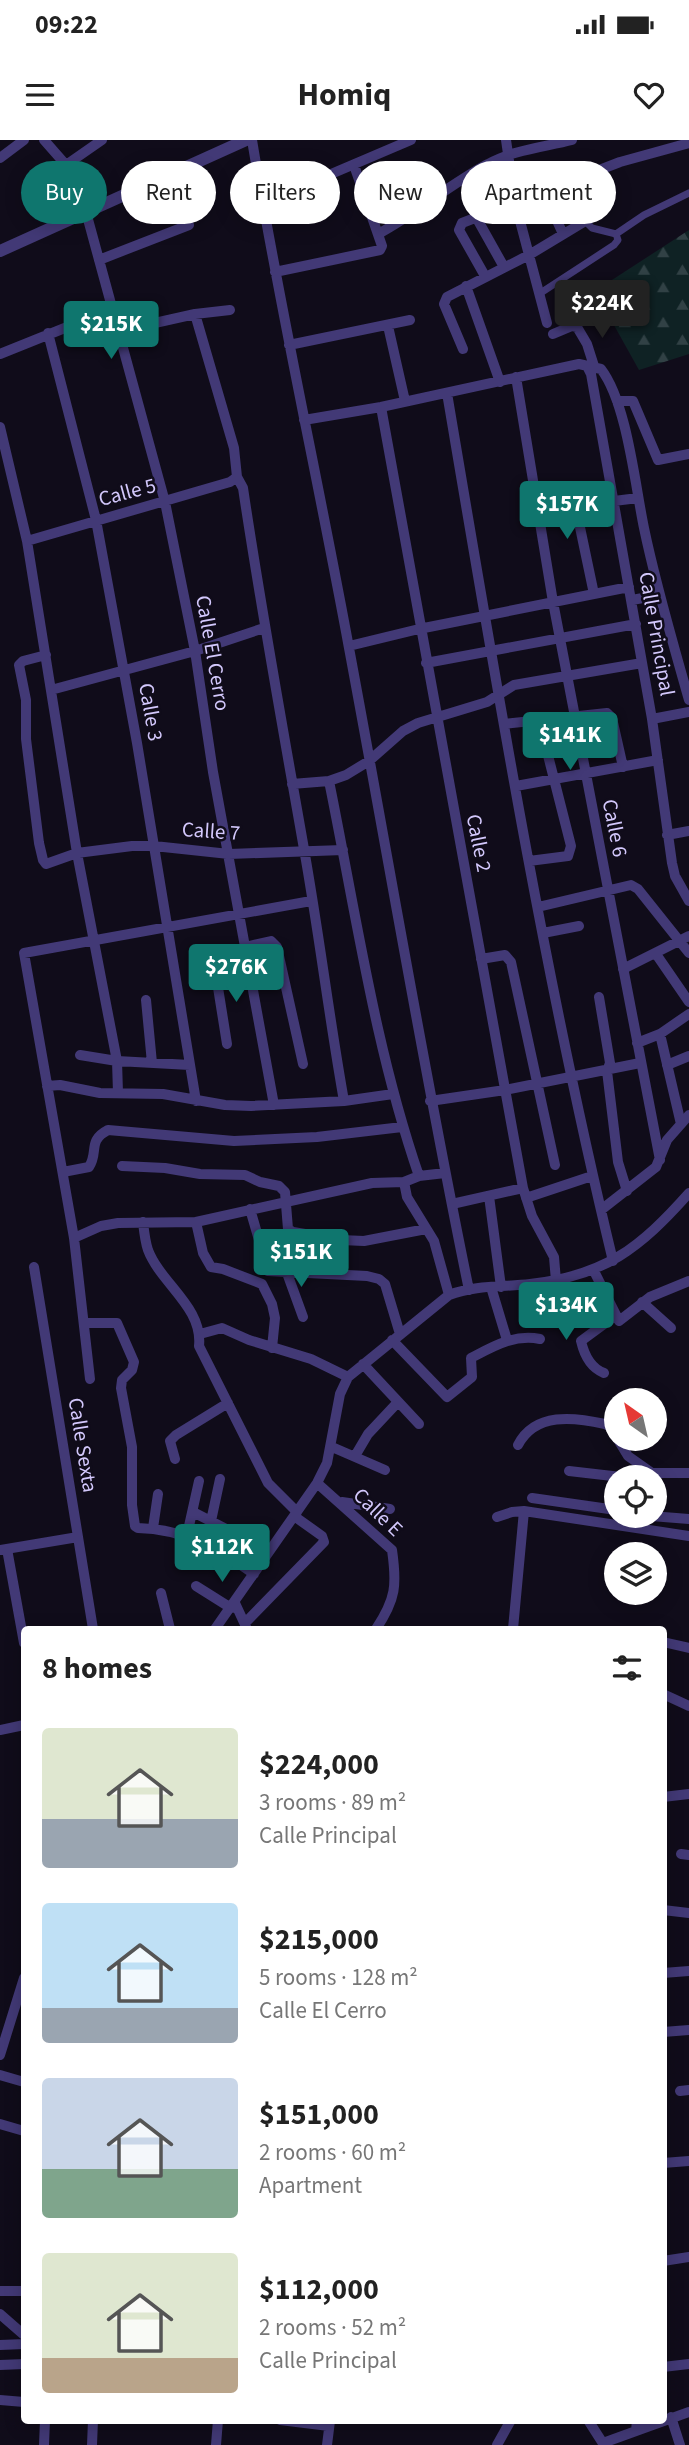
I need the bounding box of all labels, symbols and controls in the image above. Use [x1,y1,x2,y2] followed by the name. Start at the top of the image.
[35,6,98,43] text: 09:22
[298,72,391,118] text: Homiq
[21,76,59,114] icon: menu
[630,76,668,114] icon: heart
[21,161,107,224] chip: Buy
[121,161,216,224] chip: Rent
[230,161,340,224] chip: Filters
[354,161,447,224] chip: New
[461,161,616,224] chip: Apartment
[553,280,651,340] pin: $224K
[571,286,633,319] text: $224K
[62,302,160,361] pin: $215K
[80,307,142,340] text: $215K
[95,470,159,514] street label: Calle 5
[518,482,616,541] pin: $157K
[536,487,598,520] text: $157K
[631,569,683,699] street label: Calle Principal
[188,593,238,713] street label: Calle El Cerro
[131,681,171,743] street label: Calle 3
[521,712,619,772] pin: $141K
[539,718,601,751] text: $141K
[595,797,635,859] street label: Calle 6
[459,812,499,874] street label: Calle 2
[181,814,241,848] street label: Calle 7
[187,944,285,1004] pin: $276K
[205,950,267,983] text: $276K
[252,1230,350,1289] pin: $151K
[270,1235,332,1268] text: $151K
[517,1282,615,1342] pin: $134K
[535,1288,597,1321] text: $134K
[604,1388,667,1451] north arrow
[604,1388,667,1605] map controls
[61,1395,105,1495] street label: Calle Sexta
[604,1465,667,1528] button: locate
[346,1481,410,1543] street label: Calle E
[173,1524,271,1584] pin: $112K
[191,1530,253,1563] text: $112K
[604,1542,667,1605] button: layers
[42,1647,152,1690] text: 8 homes
[608,1649,646,1687] icon: filters
[259,1743,379,1786] text: $224,000
[98,1756,182,1840] icon: home
[259,1786,406,1819] text: 3 rooms · 89 m²
[259,1819,397,1852] text: Calle Principal
[259,1918,379,1961] text: $215,000
[98,1931,182,2015] icon: home
[259,1961,418,1994] text: 5 rooms · 128 m²
[259,1994,387,2027] text: Calle El Cerro
[259,2093,379,2136] text: $151,000
[98,2106,182,2190] icon: home
[259,2136,406,2169] text: 2 rooms · 60 m²
[259,2169,362,2202] text: Apartment
[259,2268,379,2311] text: $112,000
[98,2281,182,2365] icon: home
[259,2311,406,2344] text: 2 rooms · 52 m²
[259,2344,397,2377] text: Calle Principal

